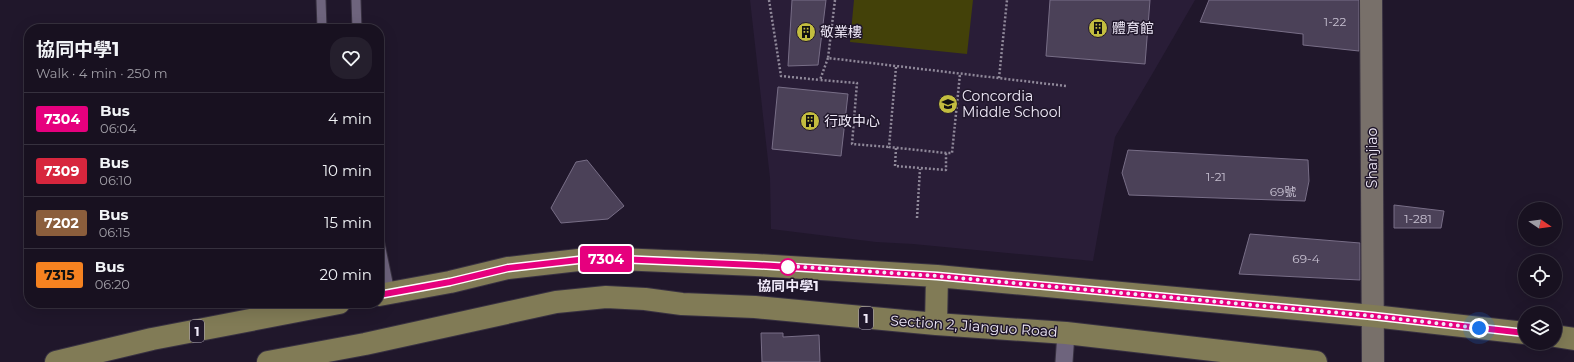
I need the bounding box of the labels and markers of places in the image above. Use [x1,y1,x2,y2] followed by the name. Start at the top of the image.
[1087,17,1109,39] building icon: 體育館
[1112,19,1154,37] place label: 體育館
[795,21,817,43] building icon: 敬業樓
[820,23,862,41] place label: 敬業樓
[962,87,1061,121] place label: Concordia Middle School
[937,93,959,115] school or university icon: Concordia Middle School
[799,110,821,132] building icon: 行政中心
[824,112,880,130] place label: 行政中心
[779,258,797,276] marker: 協同中學1
[757,277,819,295] place label: 協同中學1

